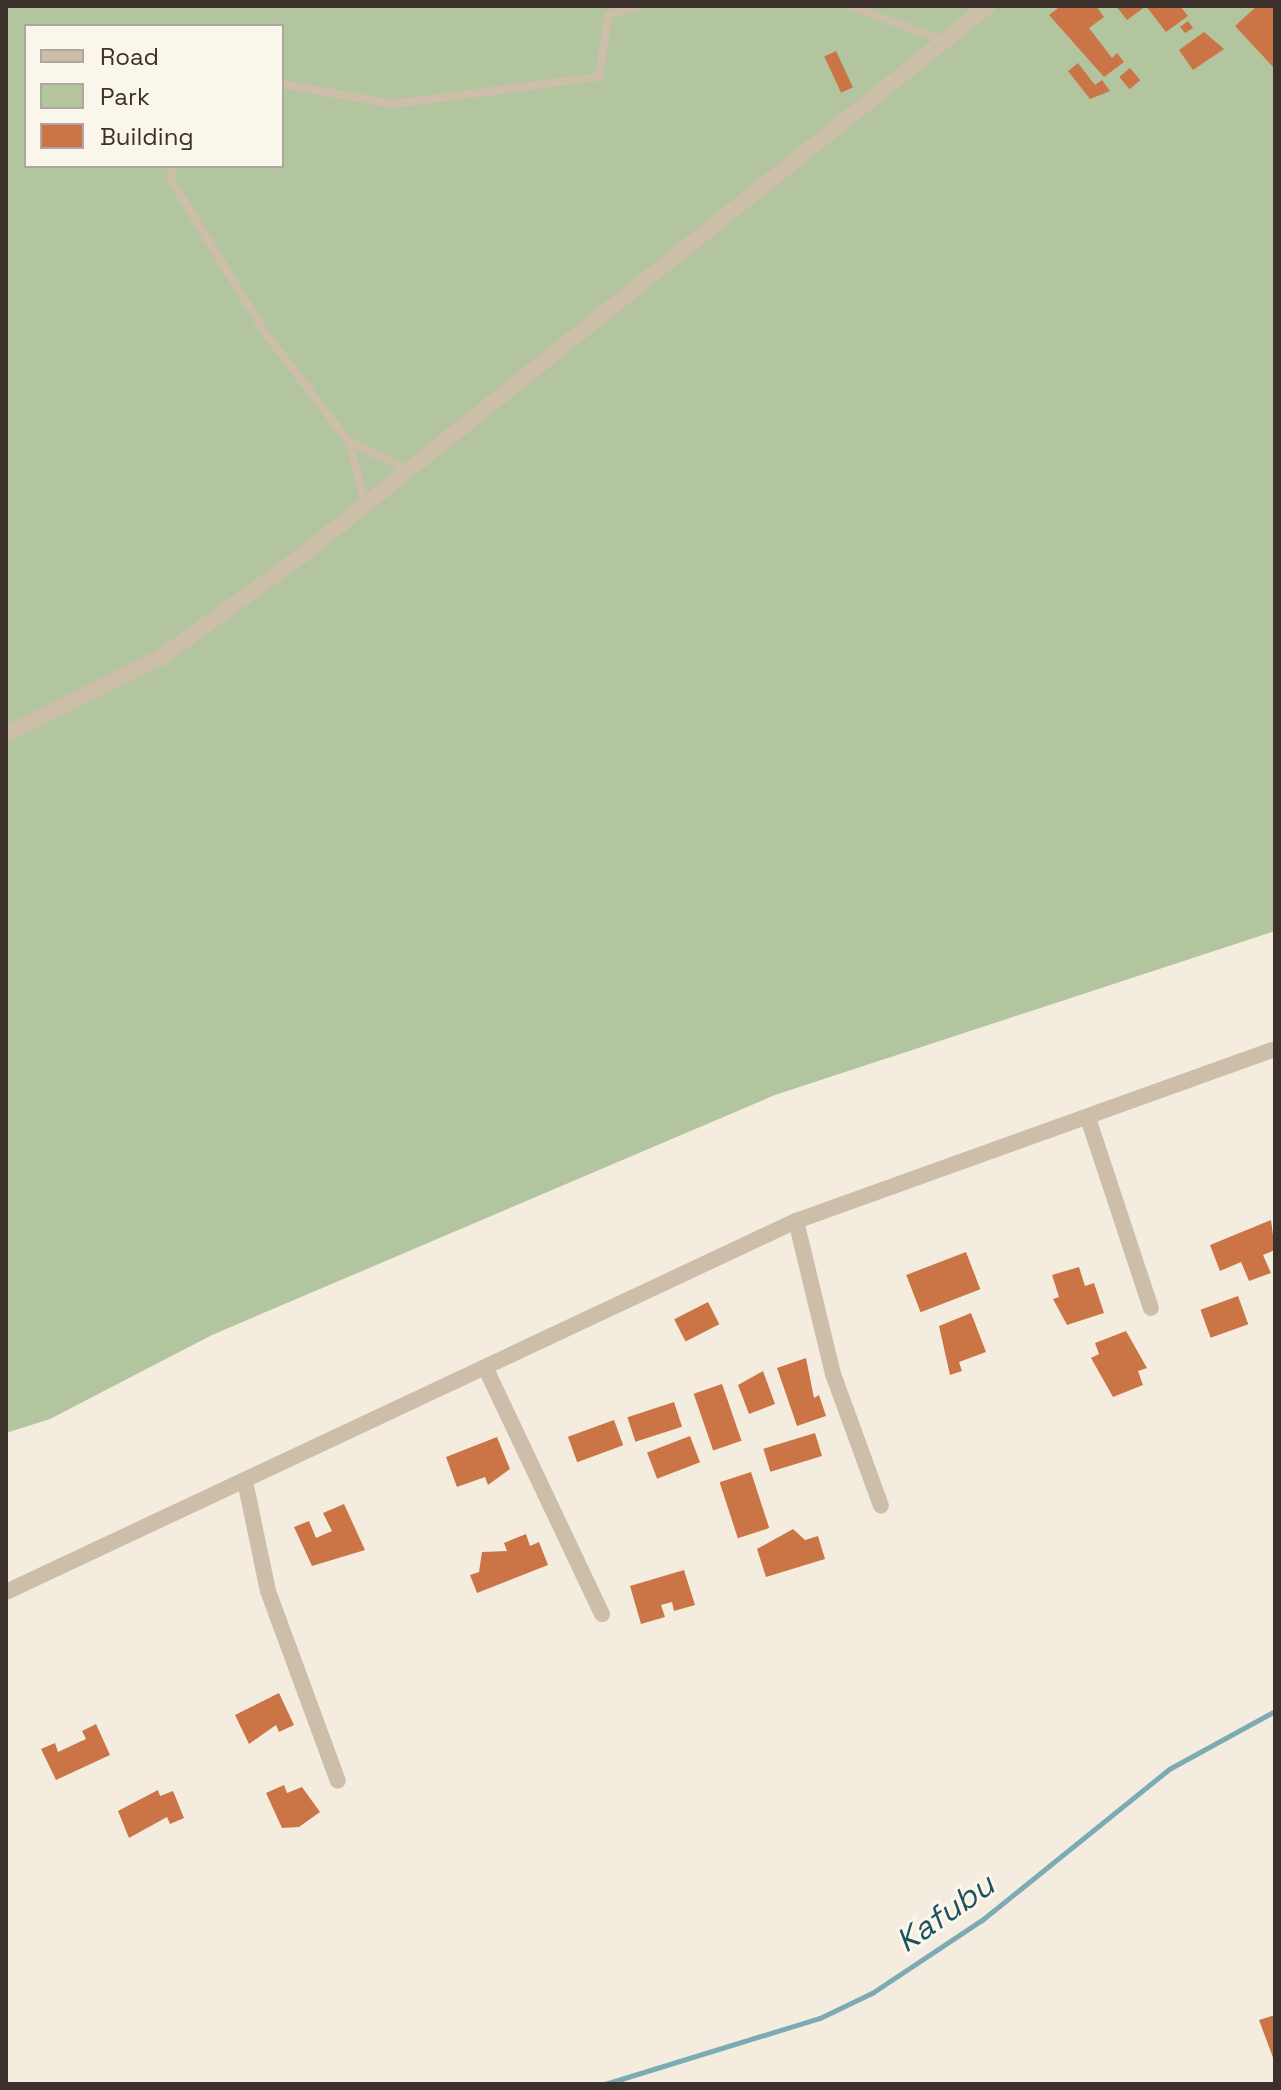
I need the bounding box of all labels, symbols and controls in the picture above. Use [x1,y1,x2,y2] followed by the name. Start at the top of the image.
[24,24,284,168] legend
[100,41,159,72] text: Road
[100,81,150,112] text: Park
[100,121,194,152] text: Building
[889,1865,1001,1961] water label: Kafubu

